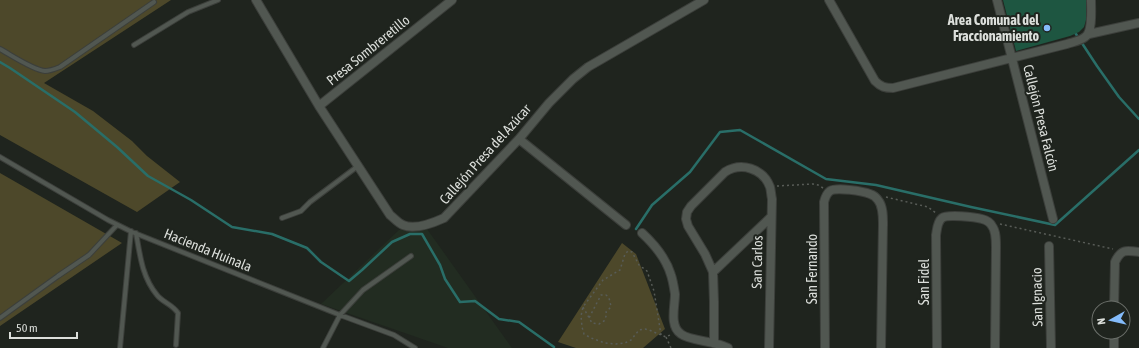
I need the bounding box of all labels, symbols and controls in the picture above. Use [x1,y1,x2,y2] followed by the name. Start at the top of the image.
[323,12,413,88] street label: Presa Sombreretillo
[947,12,1039,44] place label: Area Comunal del Fraccionamiento
[1042,23,1052,33] marker: Area Comunal del Fraccionamiento
[1020,63,1062,173] street label: Callejón Presa Falcón
[436,100,535,207] street label: Callejón Presa del Azúcar
[162,225,254,275] street label: Hacienda Huinala
[804,234,820,304] street label: San Fernando
[749,235,765,289] street label: San Carlos
[916,258,932,305] street label: San Fidel
[1028,267,1046,327] street label: San Ignacio
[1091,300,1131,340] north arrow
[10,314,77,340] scale bar
[1095,317,1107,325] text: N
[16,321,38,335] text: 50 m

